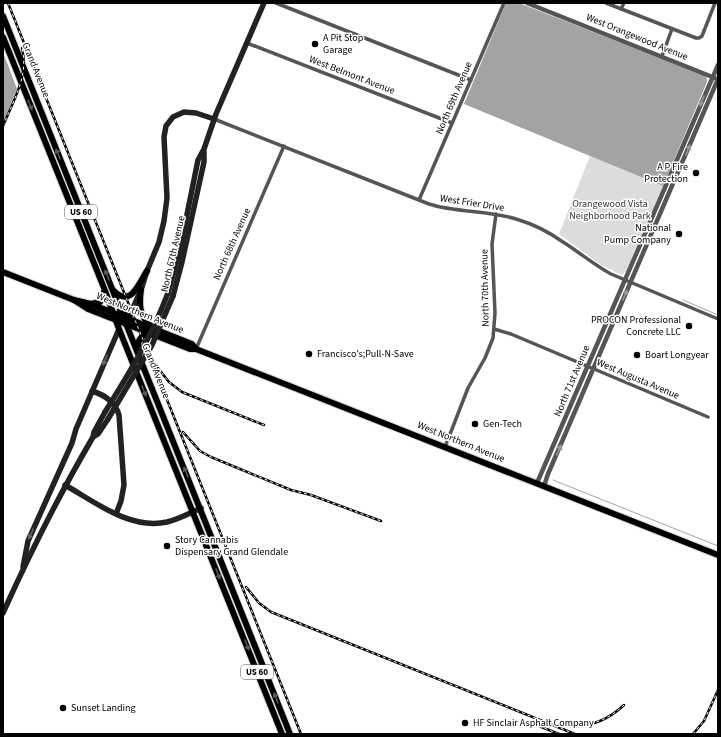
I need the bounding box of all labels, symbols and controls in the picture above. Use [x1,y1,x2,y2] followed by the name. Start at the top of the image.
[584,10,690,64] street label: West Orangewood Avenue
[323,31,364,57] place label: A Pit Stop Garage
[310,39,320,49] marker: A Pit Stop Garage
[19,40,53,100] street label: Grand Avenue
[307,52,397,98] street label: West Belmont Avenue
[432,59,476,137] street label: North 69th Avenue
[699,95,705,107] one-way arrow
[28,99,34,111] one-way arrow
[685,143,691,155] one-way arrow
[55,147,61,159] one-way arrow
[644,160,688,186] place label: A P Fire Protection
[691,168,701,178] marker: A P Fire Protection
[439,191,505,215] street label: West Frier Drive
[569,197,651,223] park label: Orangewood Vista Neighborhood Park
[65,205,97,219] road number: US 60
[210,206,254,282] street label: North 68th Avenue
[157,215,189,293] street label: North 67th Avenue
[604,221,671,247] place label: National Pump Company
[674,229,684,239] marker: National Pump Company
[477,249,493,327] street label: North 70th Avenue
[103,268,109,280] one-way arrow
[623,288,629,300] one-way arrow
[94,289,186,337] street label: West Northern Avenue
[591,313,681,339] place label: PROCON Professional Concrete LLC
[684,321,694,331] marker: PROCON Professional Concrete LLC
[139,341,173,401] street label: Grand Avenue
[551,343,593,419] street label: North 71st Avenue
[317,347,414,361] place label: Francisco's;Pull-N-Save
[645,348,709,362] place label: Boart Longyear
[304,349,314,359] marker: Francisco's;Pull-N-Save
[632,350,642,360] marker: Boart Longyear
[102,355,108,367] one-way arrow
[595,355,681,403] street label: West Augusta Avenue
[141,386,147,397] one-way arrow
[483,417,522,431] place label: Gen-Tech
[415,418,507,466] street label: West Northern Avenue
[470,419,480,429] marker: Gen-Tech
[556,443,562,455] one-way arrow
[183,467,189,478] one-way arrow
[28,528,34,540] one-way arrow
[175,533,288,559] place label: Story Cannabis Dispensary Grand Glendale
[162,541,172,551] marker: Story Cannabis Dispensary Grand Glendale
[216,568,222,580] one-way arrow
[244,640,250,652] one-way arrow
[241,665,273,679] road number: US 60
[272,691,278,703] one-way arrow
[71,701,136,715] place label: Sunset Landing
[58,703,68,713] marker: Sunset Landing
[473,716,594,730] place label: HF Sinclair Asphalt Company
[460,718,470,728] marker: HF Sinclair Asphalt Company

